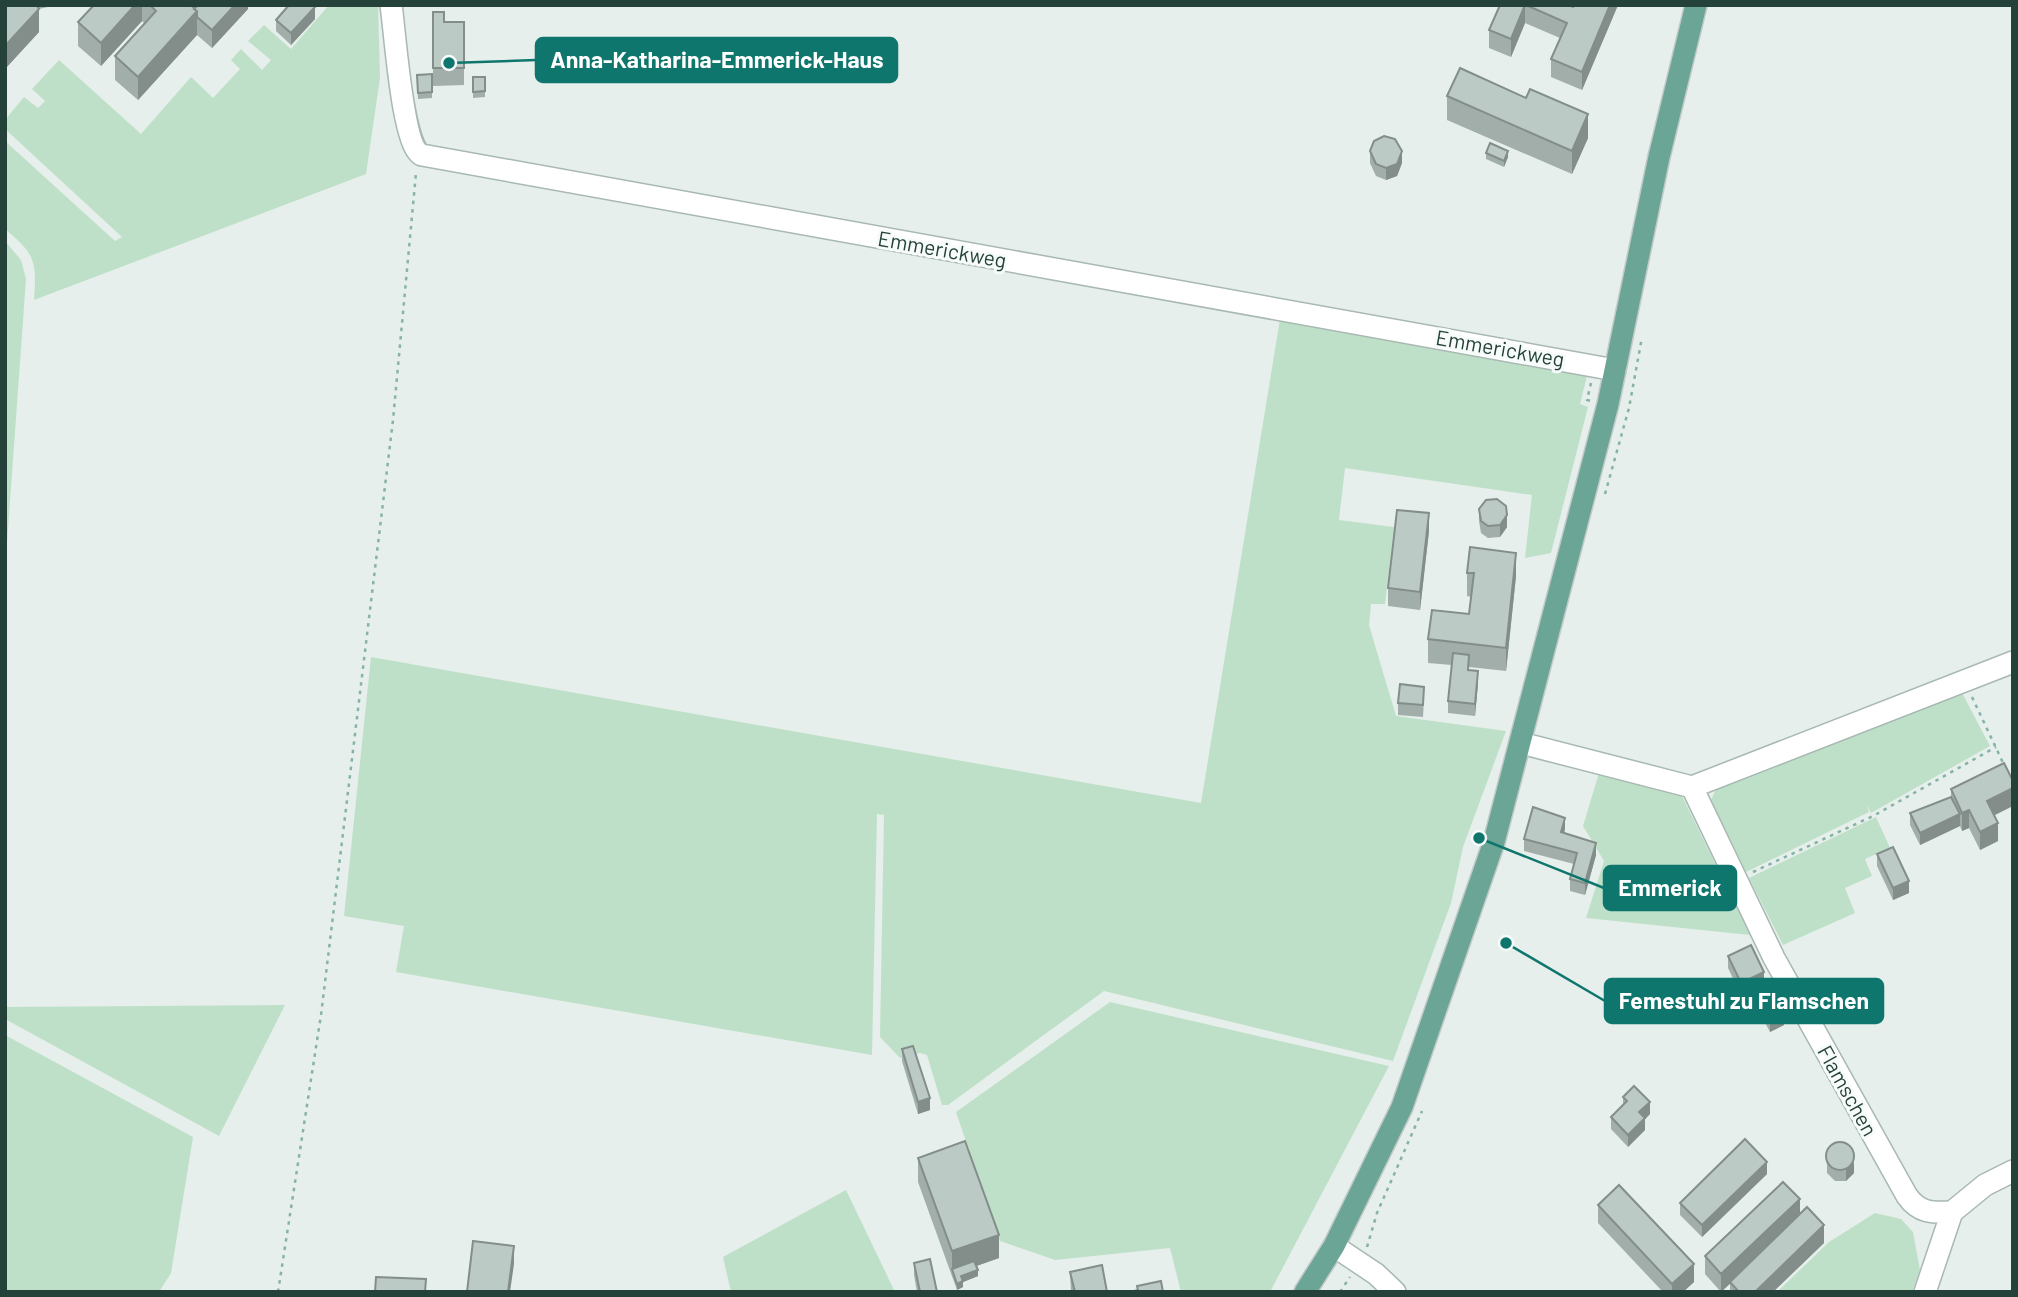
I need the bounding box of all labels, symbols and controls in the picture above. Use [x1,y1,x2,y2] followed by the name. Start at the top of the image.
[536,38,897,82] callout: Anna-Katharina-Emmerick-Haus
[550,45,884,73] text: Anna-Katharina-Emmerick-Haus
[876,225,1009,272] street label: Emmerickweg
[1434,324,1567,371] street label: Emmerickweg
[1604,866,1736,910] callout: Emmerick
[1618,873,1722,901] text: Emmerick
[1605,979,1883,1023] callout: Femestuhl zu Flamschen
[1619,986,1869,1014] text: Femestuhl zu Flamschen
[1813,1041,1883,1140] street label: Flamschen

